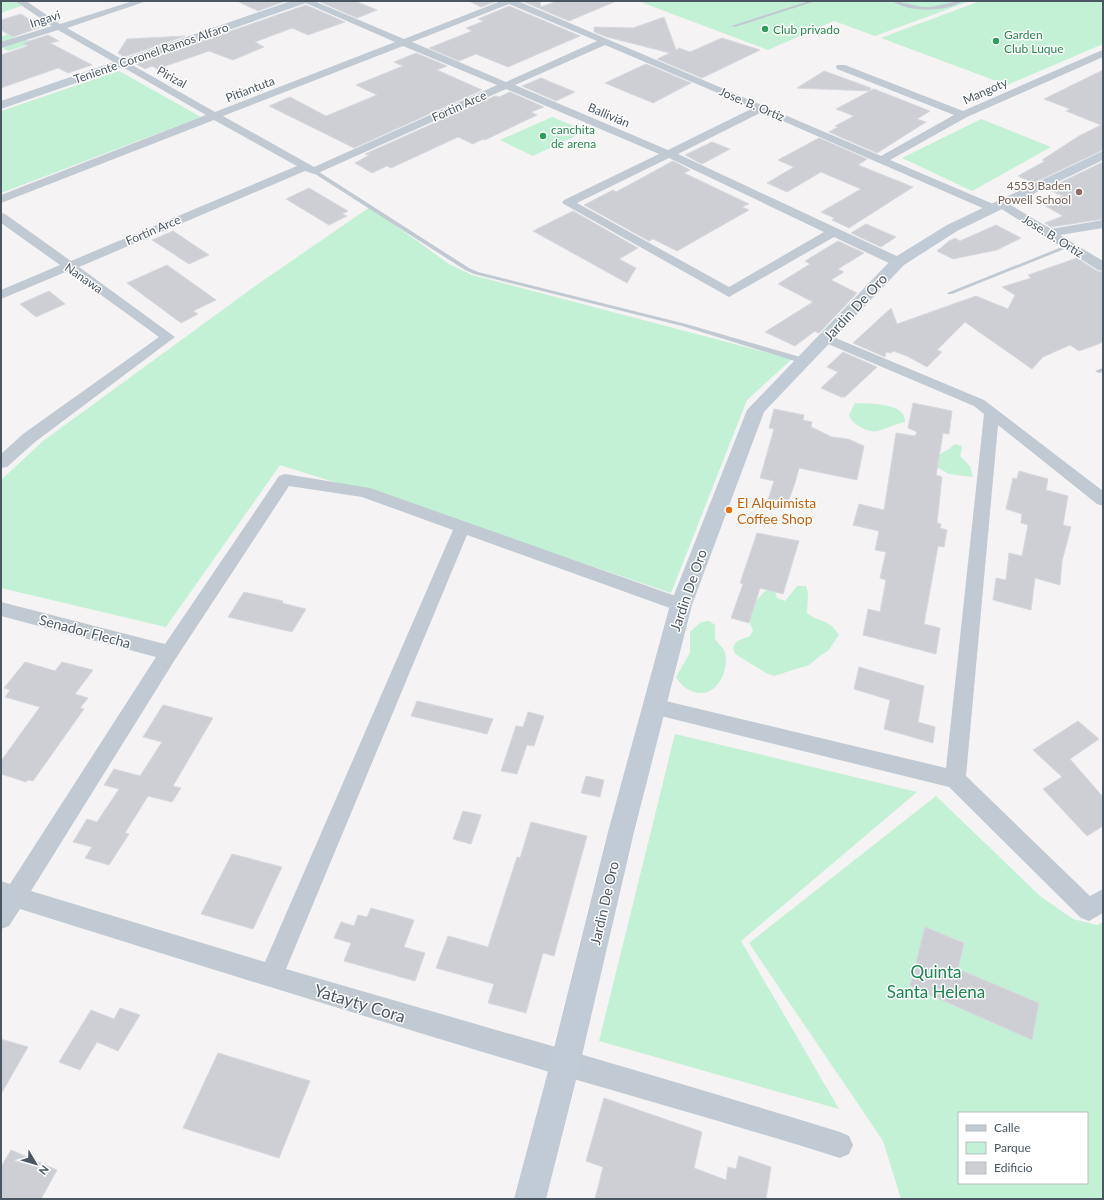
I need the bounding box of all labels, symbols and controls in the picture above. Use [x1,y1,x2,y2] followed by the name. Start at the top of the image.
[28,7,62,31] street label: Ingavi
[72,19,231,87] street label: Teniente Coronel Ramos Alfaro
[773,22,840,37] place label: Club privado
[760,24,770,34] marker: Club privado
[1004,27,1064,56] place label: Garden Club Luque
[991,36,1001,46] marker: Garden Club Luque
[155,63,189,91] street label: Pirizal
[223,73,277,105] street label: Pitiantuta
[961,74,1010,107] street label: Mangoty
[717,84,787,125] street label: Jose. B. Ortiz
[429,87,489,125] street label: Fortin Arce
[586,100,632,130] street label: Ballivián
[551,122,596,151] place label: canchita de arena
[538,131,548,141] marker: canchita de arena
[998,178,1071,207] place label: 4553 Baden Powell School
[1074,187,1084,197] marker: 4553 Baden Powell School
[1020,211,1087,261] street label: Jose. B. Ortiz
[123,212,183,248] street label: Fortin Arce
[62,260,106,296] street label: Nanawa
[820,270,890,344] street label: Jardin De Oro
[737,494,816,527] place label: El Alquimista Coffee Shop
[724,505,734,515] marker: El Alquimista Coffee Shop
[666,547,710,633] street label: Jardin De Oro
[37,611,133,651] street label: Senador Flecha
[586,859,622,946] street label: Jardin De Oro
[887,961,985,1002] park label: Quinta Santa Helena
[312,979,408,1027] street label: Yatayty Cora
[958,1112,1088,1184] legend
[994,1120,1020,1135] text: Calle
[994,1140,1031,1155] text: Parque
[16,1144,56,1184] north arrow
[994,1160,1033,1175] text: Edificio
[37,1163,52,1178] text: N

